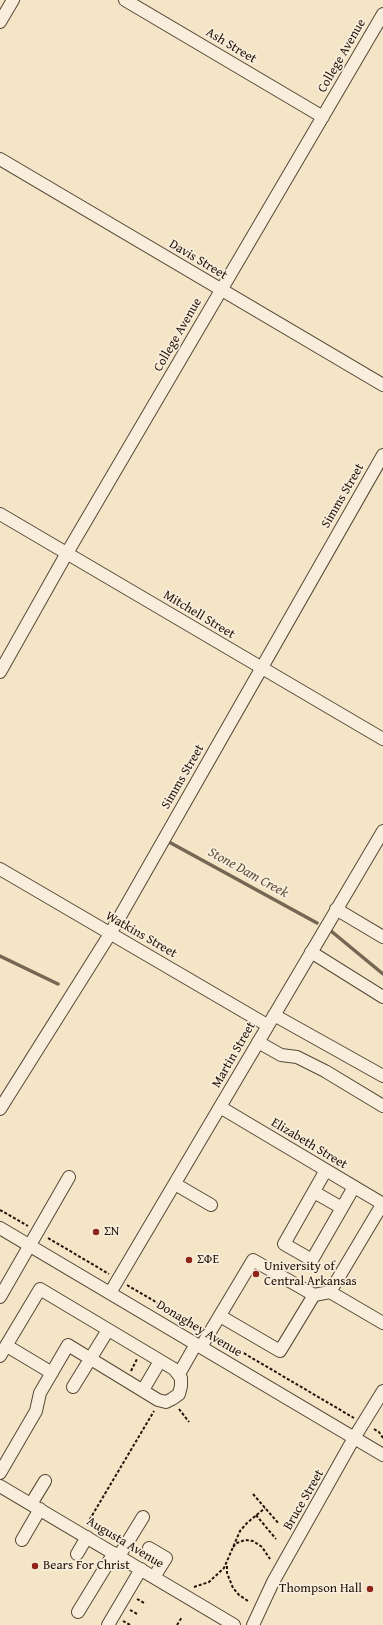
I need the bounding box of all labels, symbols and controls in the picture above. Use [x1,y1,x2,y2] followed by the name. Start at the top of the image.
[315,16,369,96] street label: College Avenue
[203,25,259,67] street label: Ash Street
[166,237,230,283] street label: Davis Street
[151,295,205,375] street label: College Avenue
[318,461,368,531] street label: Simms Street
[160,587,238,643] street label: Mitchell Street
[158,742,208,812] street label: Simms Street
[205,844,291,902] water label: Stone Dam Creek
[103,908,179,962] street label: Watkins Street
[209,1019,259,1091] street label: Martin Street
[268,1115,350,1173] street label: Elizabeth Street
[104,1224,119,1240] place label: ΣΝ
[91,1227,101,1237] marker: ΣΝ
[197,1252,219,1268] place label: ΣΦΕ
[184,1255,194,1265] marker: ΣΦΕ
[264,1259,357,1290] place label: University of Central Arkansas
[251,1269,261,1279] marker: University of Central Arkansas
[153,1297,245,1361] street label: Donaghey Avenue
[280,1467,328,1533] street label: Bruce Street
[84,1514,166,1572] street label: Augusta Avenue
[43,1558,130,1574] place label: Bears For Christ
[30,1561,40,1571] marker: Bears For Christ
[279,1581,362,1597] place label: Thompson Hall
[365,1584,375,1594] marker: Thompson Hall

